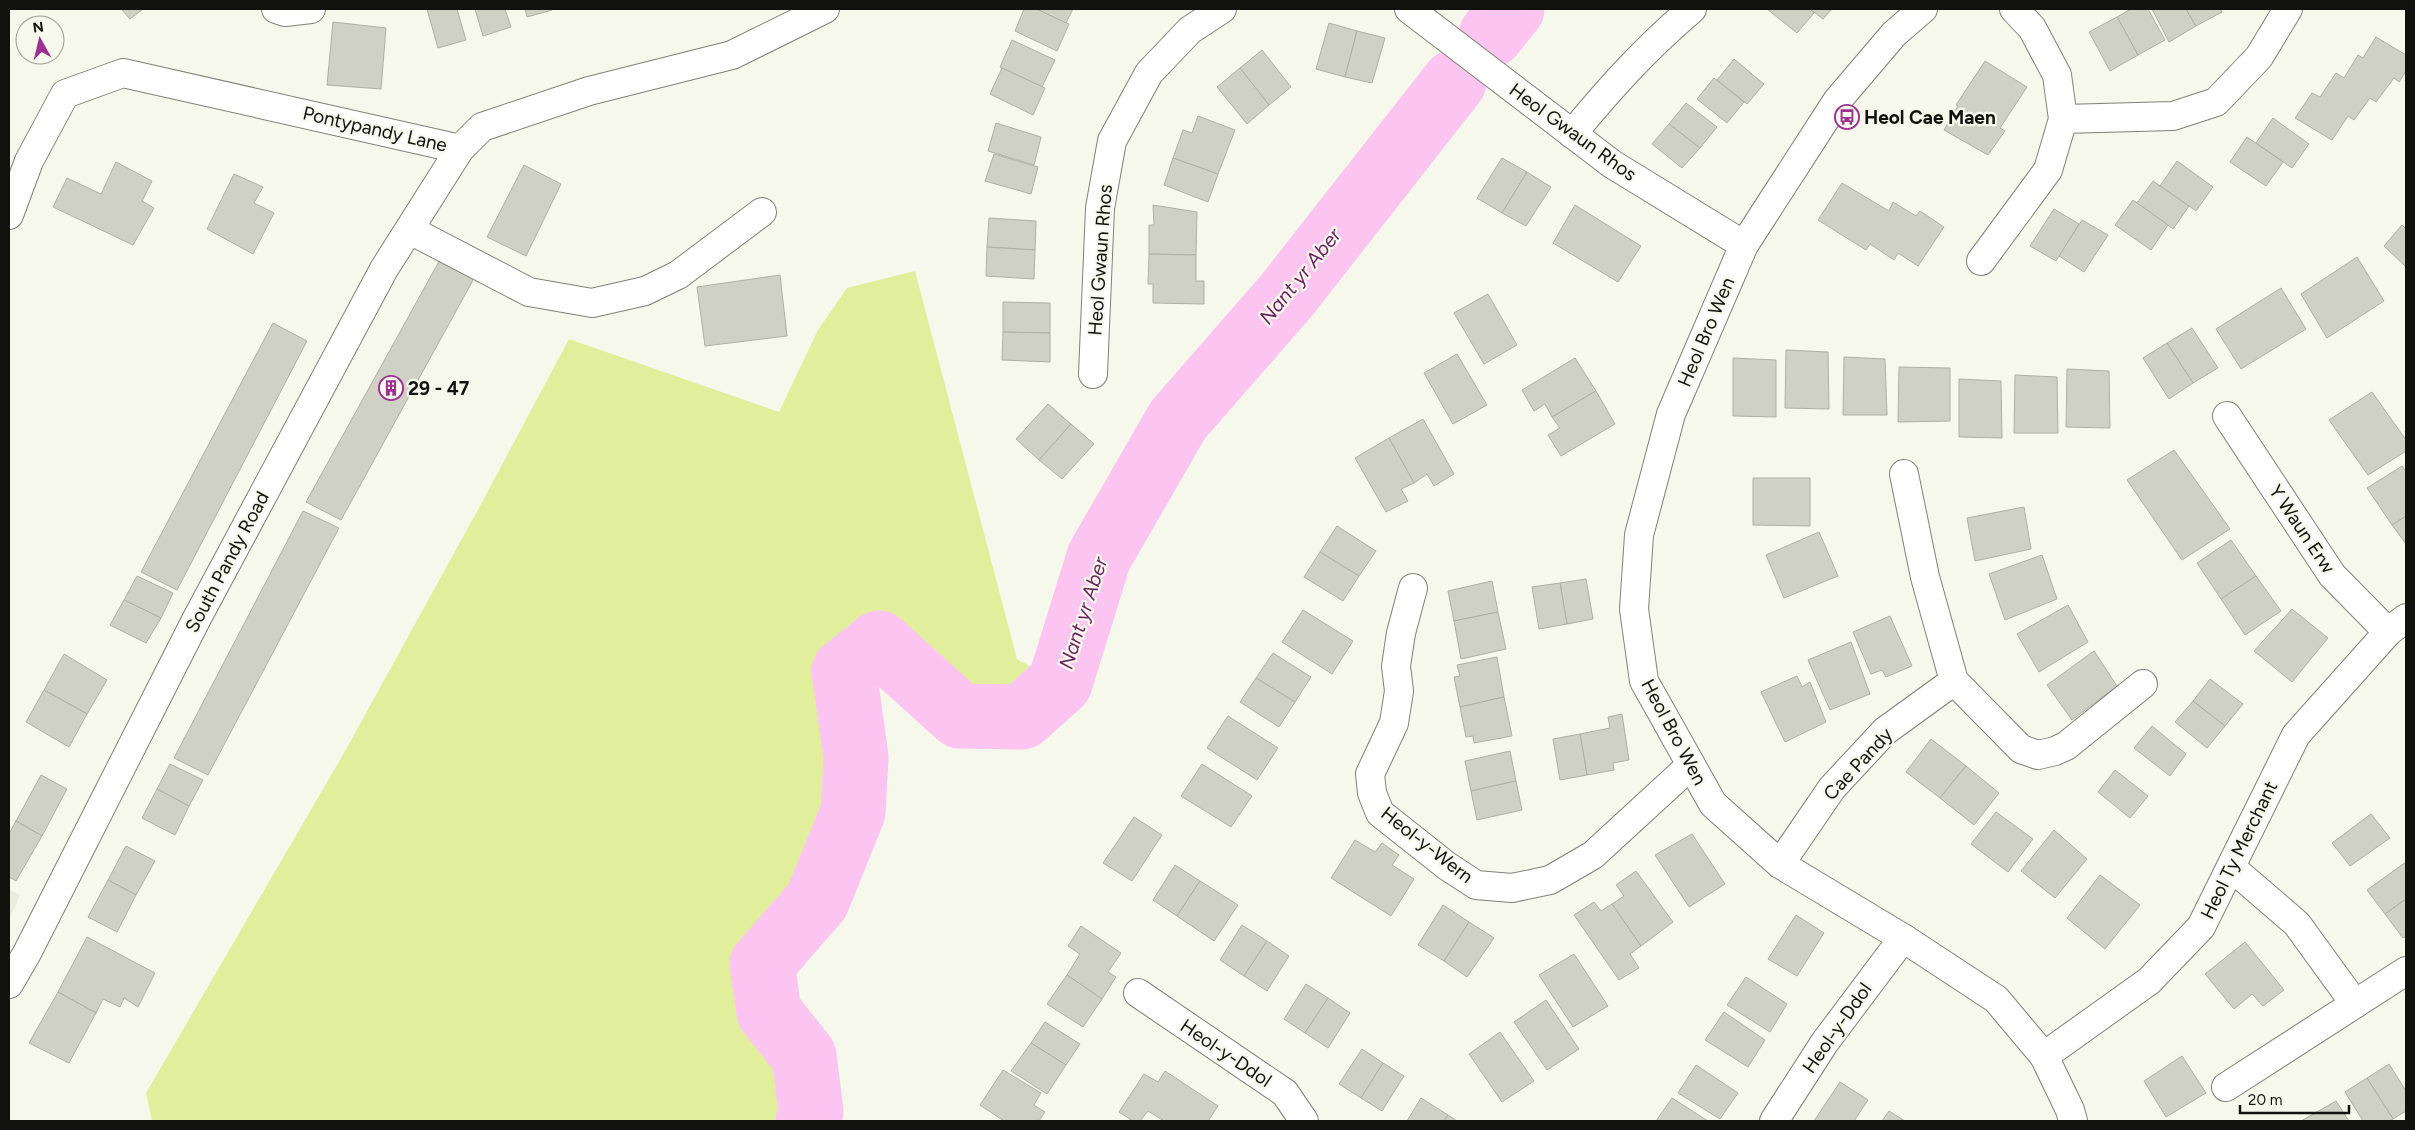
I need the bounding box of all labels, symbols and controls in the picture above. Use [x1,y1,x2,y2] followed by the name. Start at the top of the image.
[15,15,65,65] north arrow
[32,18,45,37] text: N
[1505,78,1641,186] street label: Heol Gwaun Rhos
[301,101,449,157] street label: Pontypandy Lane
[1834,104,1860,130] bus stop icon: Heol Cae Maen
[1864,106,1996,129] place label: Heol Cae Maen
[1083,183,1117,336] street label: Heol Gwaun Rhos
[1254,222,1347,329] water label: Nant yr Aber
[1673,274,1739,390] street label: Heol Bro Wen
[378,375,404,401] building icon: 29 - 47
[408,377,469,400] place label: 29 - 47
[2264,480,2340,578] street label: Y Waun Erw
[180,488,274,636] street label: South Pandy Road
[1054,553,1113,672] water label: Nant yr Aber
[1636,675,1712,789] street label: Heol Bro Wen
[1819,723,1897,805] street label: Cae Pandy
[2196,777,2282,923] street label: Heol Ty Merchant
[1376,802,1478,888] street label: Heol-y-Wern
[1797,978,1877,1078] street label: Heol-y-Ddol
[1176,1014,1276,1092] street label: Heol-y-Ddol
[2240,1082,2349,1114] scale bar
[2248,1091,2282,1109] text: 20 m

